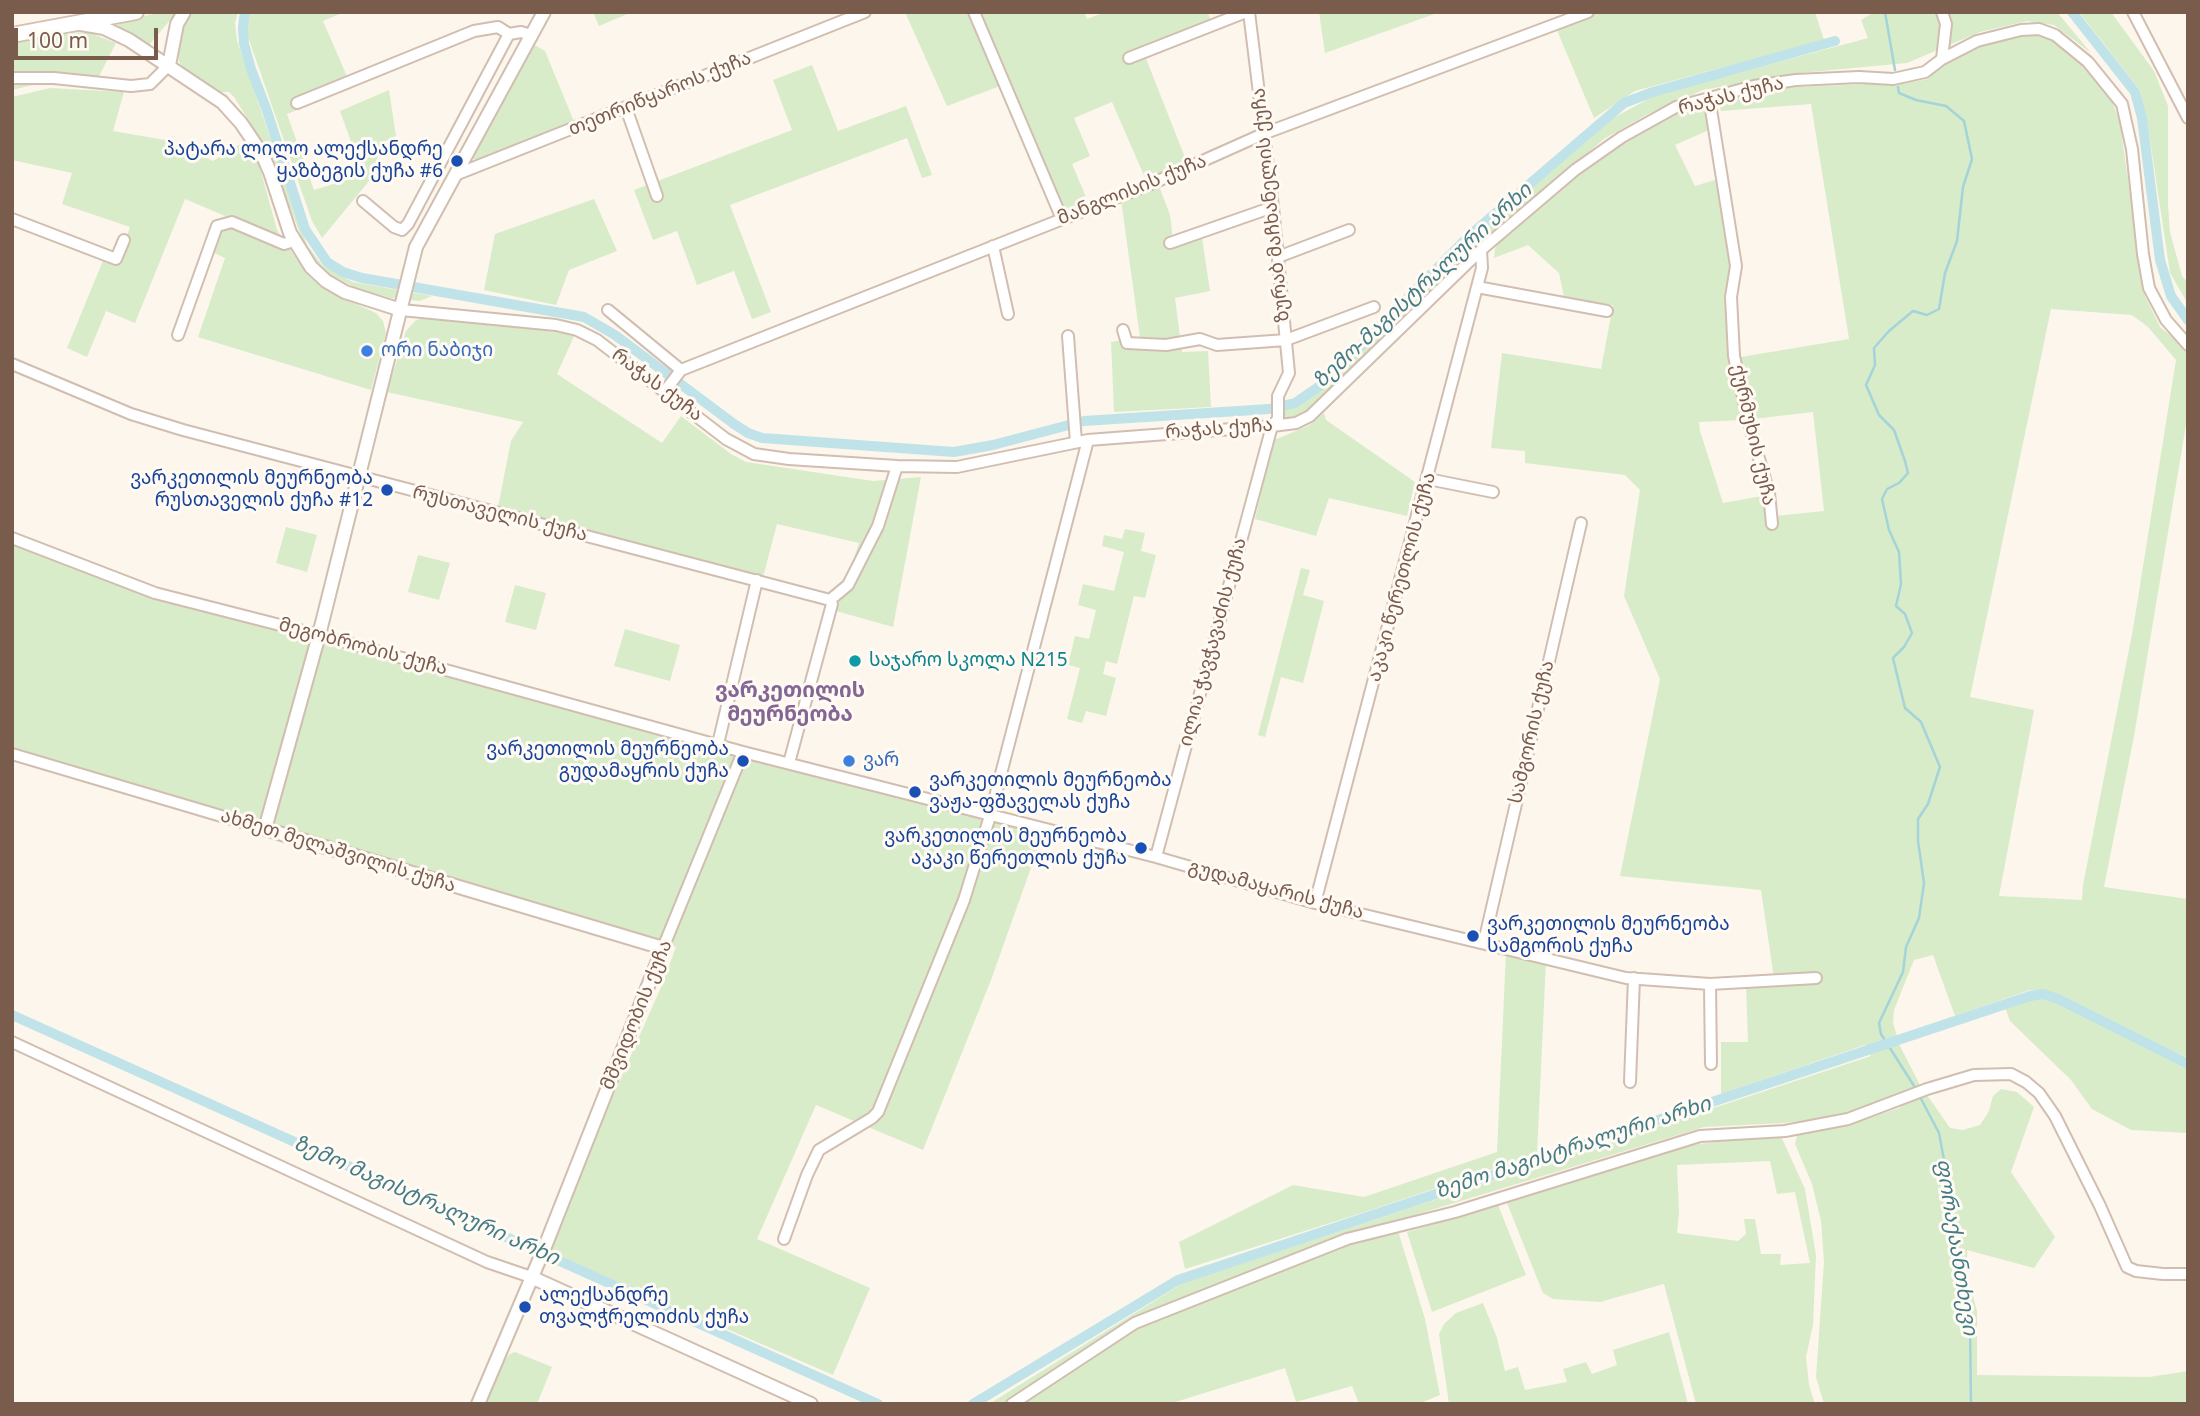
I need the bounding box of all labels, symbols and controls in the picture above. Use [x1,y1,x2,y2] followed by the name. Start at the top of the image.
[18,14,161,58] scale bar
[27,26,88,54] text: 100 m
[565,47,755,141] street label: თეთრიწყაროს ქუჩა
[1676,72,1786,120] street label: რაჭას ქუჩა
[1247,87,1295,323] street label: ზურაბ მაჩხანელის ქუჩა
[164,139,443,183] place label: პატარა ლილო ალექსანდრე ყაზბეგის ქუჩა #6
[1054,150,1210,230] street label: მანგლისის ქუჩა
[449,153,465,169] marker: პატარა ლილო ალექსანდრე ყაზბეგის ქუჩა #6
[1309,178,1537,394] water label: ზემო-მაგისტრალური არხი
[381,340,493,362] place label: ორი ნაბიჯი
[359,343,375,359] marker: ორი ნაბიჯი
[607,343,707,427] street label: რაჭას ქუჩა
[1726,362,1780,508] street label: ქურმუხის ქუჩა
[1164,414,1274,444] street label: რაჭას ქუჩა
[130,468,373,512] place label: ვარკეთილის მეურნეობა რუსთაველის ქუჩა #12
[1363,470,1441,684] street label: აკაკი წერეთლის ქუჩა
[410,481,590,547] street label: რუსთაველის ქუჩა
[379,482,395,498] marker: ვარკეთილის მეურნეობა რუსთაველის ქუჩა #12
[1174,535,1252,749] street label: ილია ჭავჭავაძის ქუჩა
[276,614,450,680] street label: მეგობრობის ქუჩა
[869,650,1068,672] place label: საჯარო სკოლა N215
[847,653,863,669] marker: საჯარო სკოლა N215
[1504,658,1560,806] street label: სამგორის ქუჩა
[715,678,865,728] district label: ვარკეთილის მეურნეობა
[486,739,729,783] place label: ვარკეთილის მეურნეობა გუდამაყრის ქუჩა
[863,750,899,772] place label: ვარ
[735,753,751,769] marker: ვარკეთილის მეურნეობა გუდამაყრის ქუჩა
[841,753,857,769] marker: ვარ
[929,770,1172,814] place label: ვარკეთილის მეურნეობა ვაჟა-ფშაველას ქუჩა
[907,784,923,800] marker: ვარკეთილის მეურნეობა ვაჟა-ფშაველას ქუჩა
[218,804,458,898] street label: ახმეთ მელაშვილის ქუჩა
[884,826,1127,870] place label: ვარკეთილის მეურნეობა აკაკი წერეთლის ქუჩა
[1133,840,1149,856] marker: ვარკეთილის მეურნეობა აკაკი წერეთლის ქუჩა
[1186,856,1366,924] street label: გუდამაყარის ქუჩა
[1487,914,1730,958] place label: ვარკეთილის მეურნეობა სამგორის ქუჩა
[1465,928,1481,944] marker: ვარკეთილის მეურნეობა სამგორის ქუჩა
[597,937,677,1093] street label: მშვიდობის ქუჩა
[1432,1091,1714,1205] water label: ზემო მაგისტრალური არხი
[289,1131,563,1271] water label: ზემო მაგისტრალური არხი
[1930,1157,1982,1337] water label: ფორაქაანთხევი
[539,1285,749,1329] place label: ალექსანდრე თვალჭრელიძის ქუჩა
[517,1299,533,1315] marker: ალექსანდრე თვალჭრელიძის ქუჩა

